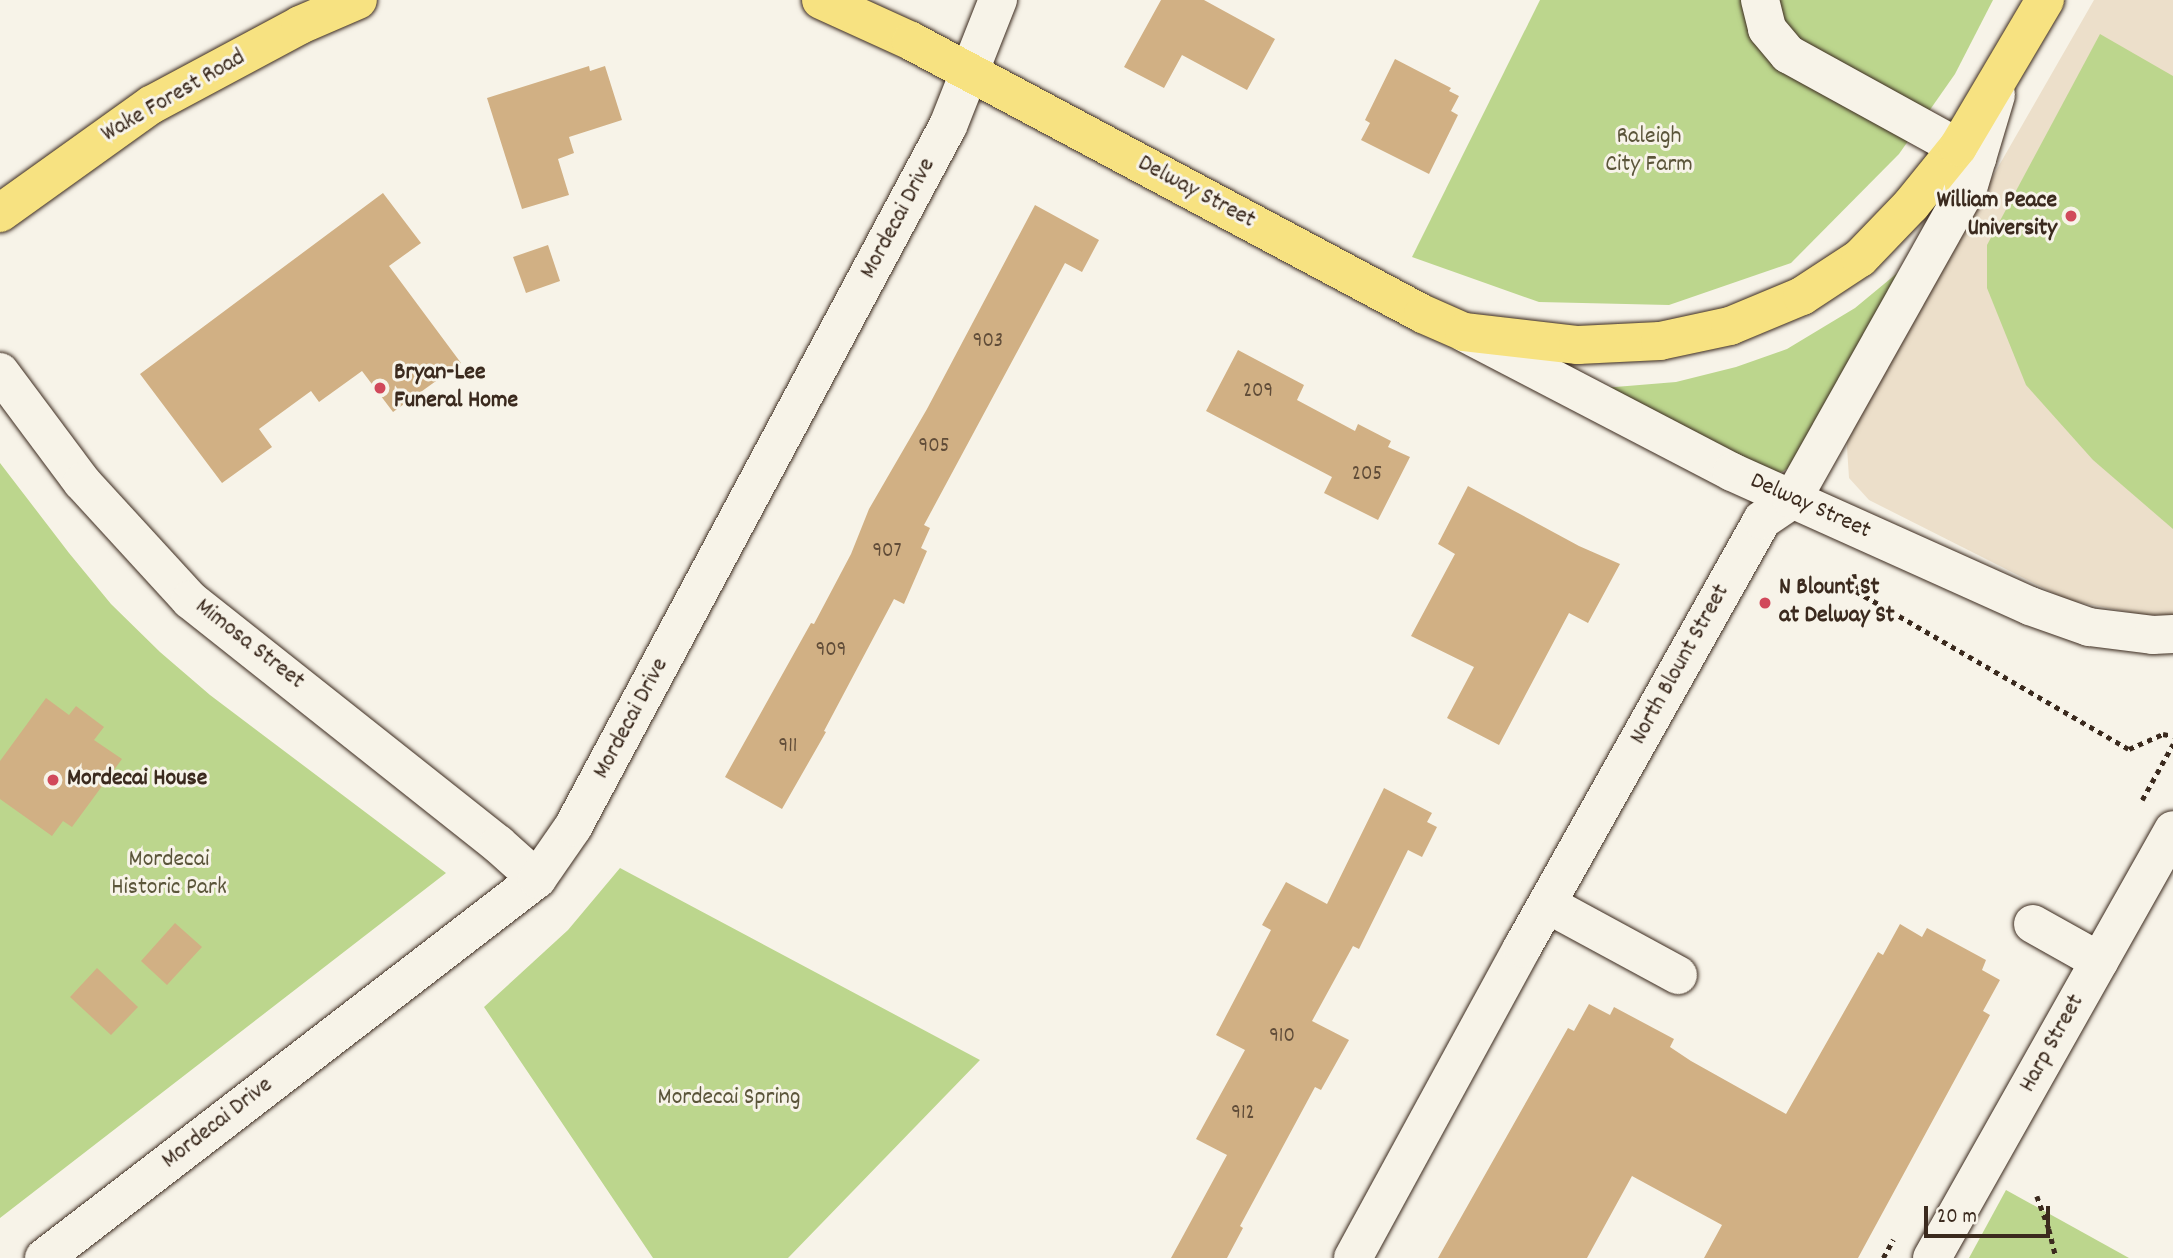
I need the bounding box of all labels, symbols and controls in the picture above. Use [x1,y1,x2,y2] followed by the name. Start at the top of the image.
[97,44,251,150] street label: Wake Forest Road
[1605,124,1693,180] park label: Raleigh City Farm
[1132,150,1260,236] street label: Delway Street
[855,154,943,284] street label: Mordecai Drive
[1937,188,2057,244] place label: William Peace University
[2063,208,2079,224] marker: William Peace University
[973,329,1003,355] house number: 903
[394,360,518,416] place label: Bryan-Lee Funeral Home
[1243,379,1273,405] house number: 209
[372,380,388,396] marker: Bryan-Lee Funeral Home
[919,434,949,460] house number: 905
[1352,462,1382,488] house number: 205
[1745,468,1875,546] street label: Delway Street
[872,539,902,565] house number: 907
[1779,575,1895,631] place label: N Blount St at Delway St
[1625,580,1737,750] street label: North Blount Street
[189,593,309,697] street label: Mimosa Street
[1757,595,1773,611] marker: N Blount St at Delway St
[816,638,846,664] house number: 909
[588,654,676,784] street label: Mordecai Drive
[779,734,797,760] house number: 911
[67,766,207,794] place label: Mordecai House
[45,772,61,788] marker: Mordecai House
[111,847,227,903] park label: Mordecai Historic Park
[2014,990,2092,1098] street label: Harp Street
[1269,1024,1295,1050] house number: 910
[157,1072,279,1176] street label: Mordecai Drive
[658,1085,800,1113] park label: Mordecai Spring
[1231,1101,1255,1127] house number: 912
[1928,1192,2054,1236] scale bar
[1937,1203,1977,1233] text: 20 m

